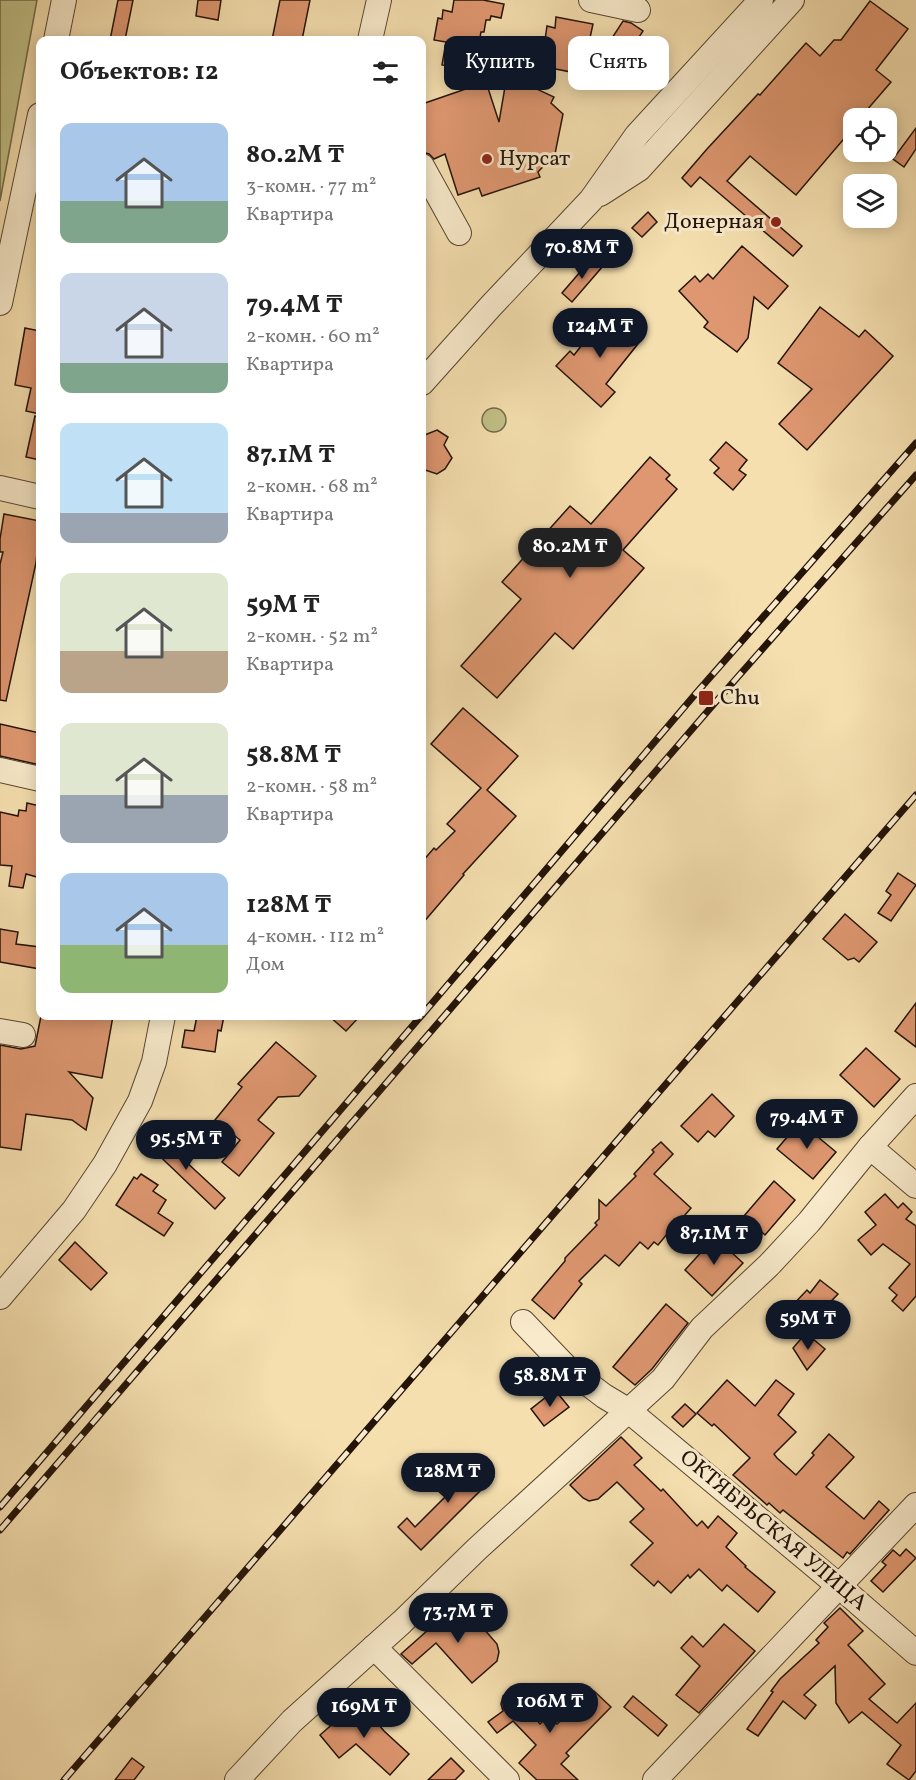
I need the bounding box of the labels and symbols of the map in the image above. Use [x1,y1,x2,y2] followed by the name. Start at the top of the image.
[499,144,570,175] place label: Нурсат
[480,152,494,166] marker: Нурсат
[664,207,764,238] place label: Донерная
[769,215,783,229] marker: Донерная
[527,229,637,280] pin: 70.8M ₸
[551,308,649,359] pin: 124M ₸
[515,528,625,579] pin: 80.2M ₸
[720,683,760,714] place label: Chu
[697,689,715,707] marker: Chu
[752,1099,862,1150] pin: 79.4M ₸
[131,1120,241,1171] pin: 95.5M ₸
[659,1215,769,1266] pin: 87.1M ₸
[766,1300,850,1351] pin: 59M ₸
[495,1357,605,1408] pin: 58.8M ₸
[672,1443,874,1619] street label: ОКТЯБРЬСКАЯ УЛИЦА
[399,1453,497,1504] pin: 128M ₸
[403,1593,513,1644] pin: 73.7M ₸
[501,1683,599,1734] pin: 106M ₸
[315,1688,413,1739] pin: 169M ₸

